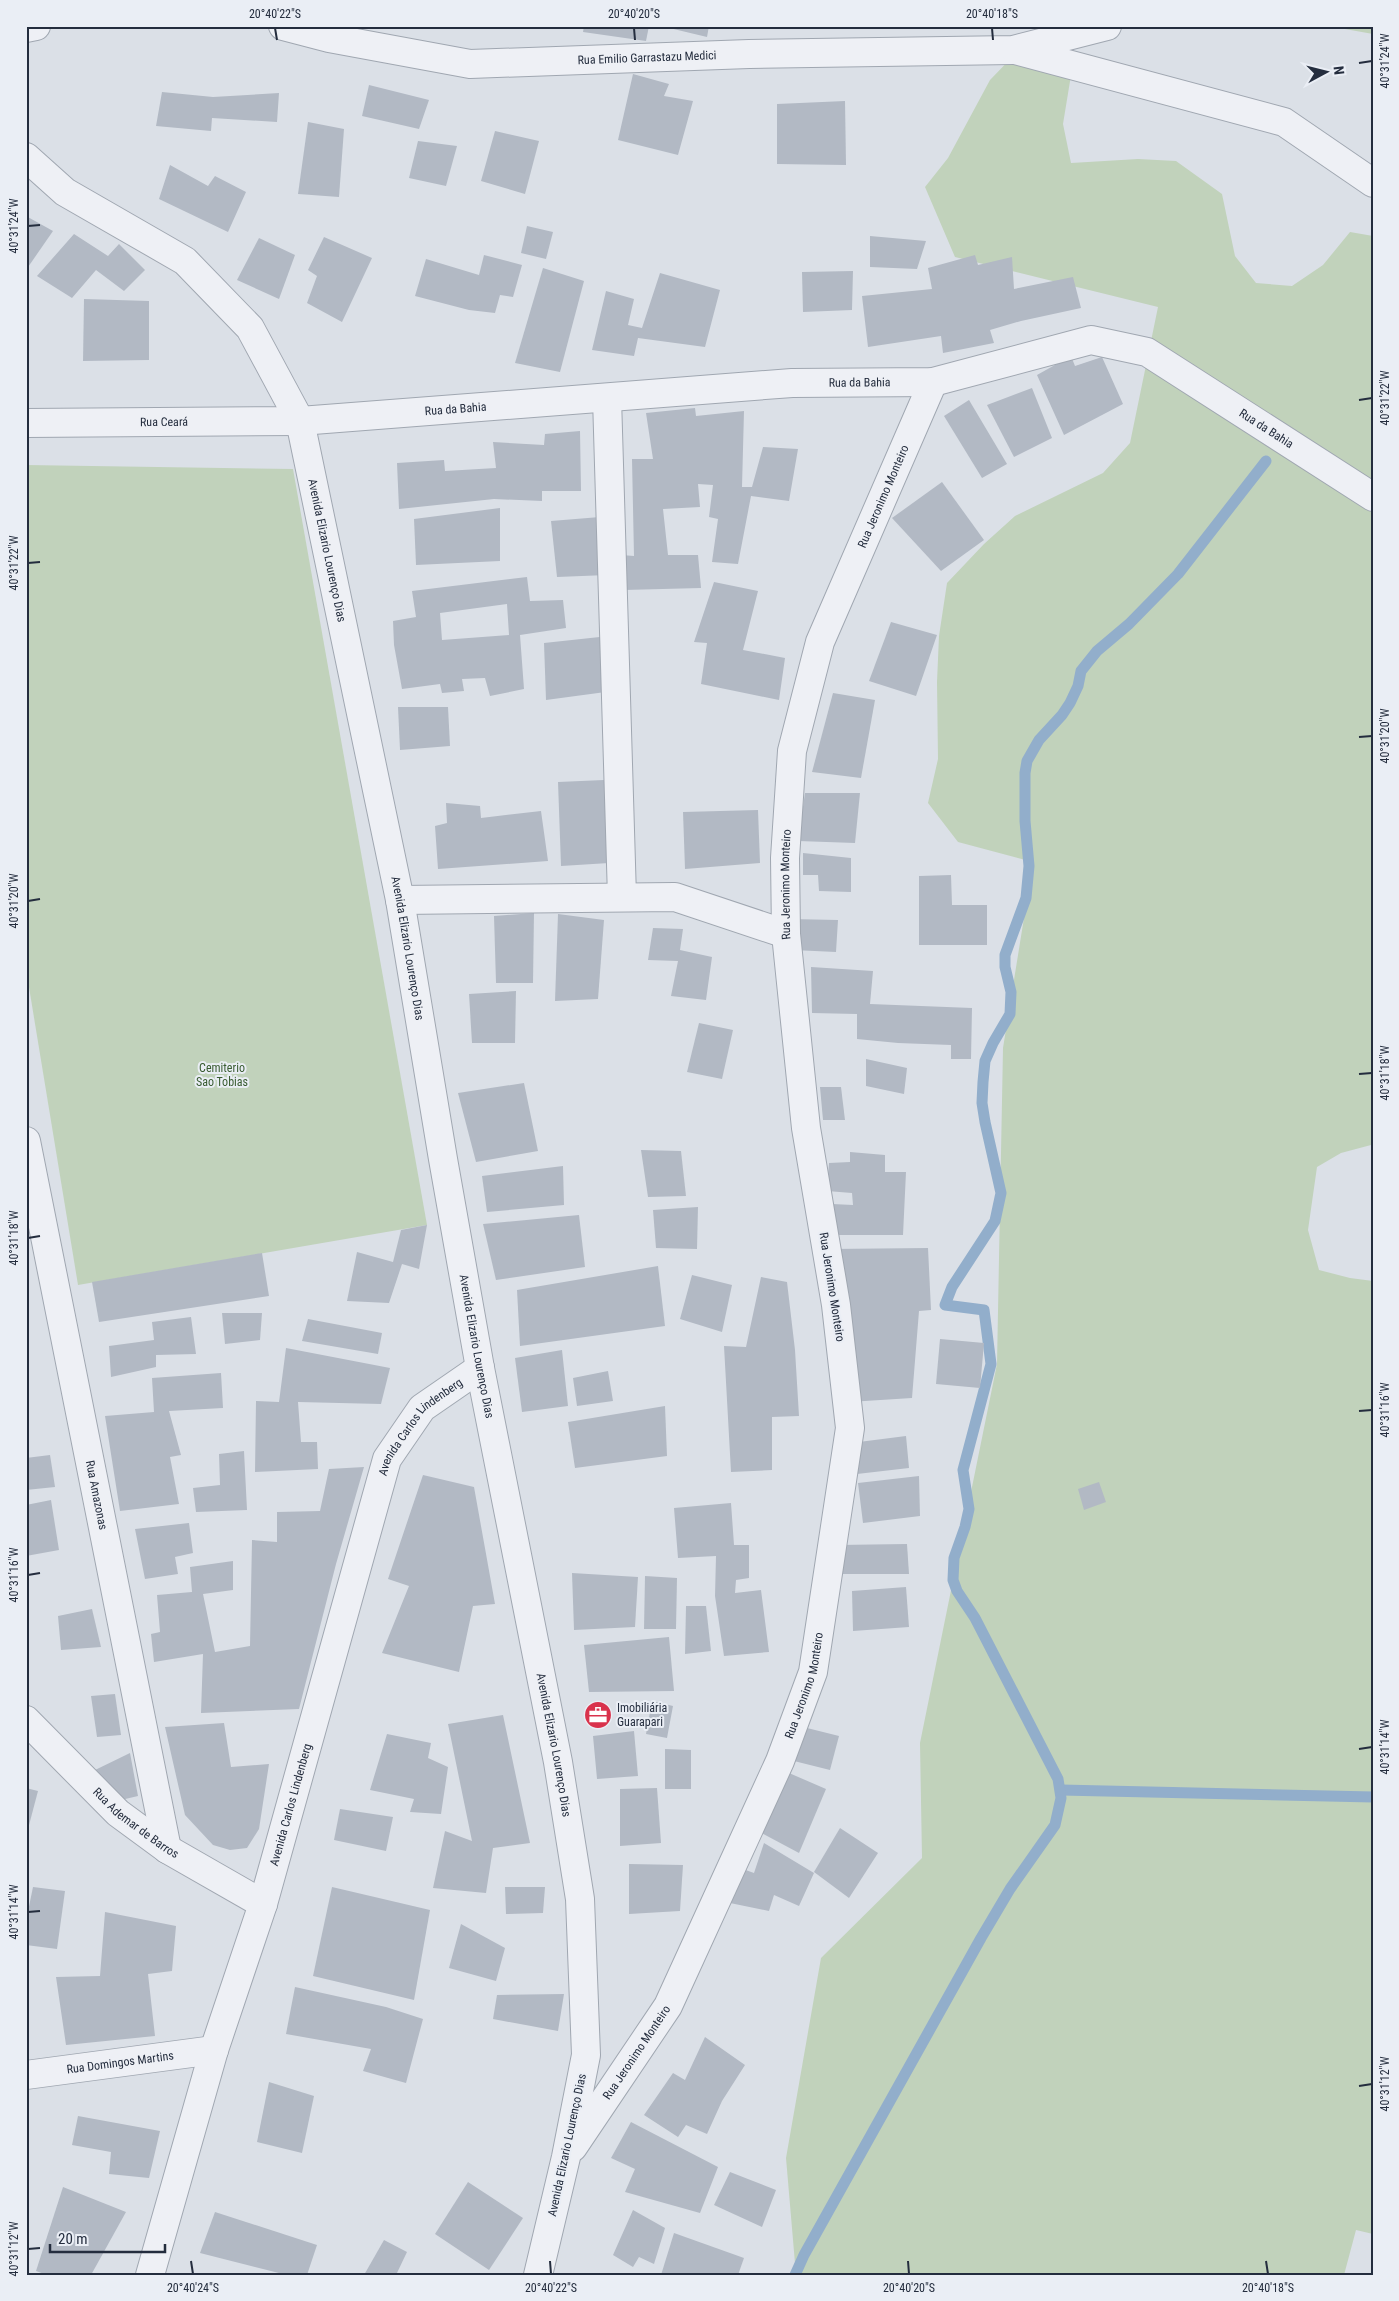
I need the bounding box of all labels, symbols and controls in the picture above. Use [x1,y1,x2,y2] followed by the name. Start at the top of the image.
[249,7,301,21] text: 20°40'22"S
[608,7,660,21] text: 20°40'20"S
[966,7,1018,21] text: 20°40'18"S
[1378,33,1392,89] text: 40°31'24"W
[577,48,717,67] street label: Rua Emilio Garrastazu Medici
[1302,48,1352,98] north arrow
[1330,65,1347,76] text: N
[7,198,21,254] text: 40°31'24"W
[1378,370,1392,426] text: 40°31'22"W
[829,375,891,390] street label: Rua da Bahia
[424,400,487,418] street label: Rua da Bahia
[1237,406,1296,451] street label: Rua da Bahia
[140,415,188,429] street label: Rua Ceará
[855,443,912,550] street label: Rua Jeronimo Monteiro
[305,478,349,623] street label: Avenida Elizario Lourenço Dias
[7,535,21,591] text: 40°31'22"W
[1378,708,1392,764] text: 40°31'20"W
[778,829,794,940] street label: Rua Jeronimo Monteiro
[7,873,21,929] text: 40°31'20"W
[388,875,427,1021] street label: Avenida Elizario Lourenço Dias
[1378,1045,1392,1101] text: 40°31'18"W
[196,1061,248,1089] park label: Cemiterio Sao Tobias
[7,1210,21,1266] text: 40°31'18"W
[816,1231,848,1343] street label: Rua Jeronimo Monteiro
[457,1273,497,1419] street label: Avenida Elizario Lourenço Dias
[376,1375,465,1477] street label: Avenida Carlos Lindenberg
[1378,1382,1392,1438] text: 40°31'16"W
[83,1459,110,1531] street label: Rua Amazonas
[7,1547,21,1603] text: 40°31'16"W
[782,1631,826,1741] street label: Rua Jeronimo Monteiro
[534,1672,574,1818] street label: Avenida Elizario Lourenço Dias
[583,1700,613,1730] office icon: Imobiliária Guarapari
[617,1701,667,1729] place label: Imobiliária Guarapari
[1378,1719,1392,1775] text: 40°31'14"W
[267,1742,314,1867] street label: Avenida Carlos Lindenberg
[90,1785,181,1861] street label: Rua Ademar de Barros
[7,1884,21,1940] text: 40°31'14"W
[600,2003,673,2102] street label: Rua Jeronimo Monteiro
[66,2048,175,2077] street label: Rua Domingos Martins
[1378,2056,1392,2112] text: 40°31'12"W
[545,2072,589,2218] street label: Avenida Elizario Lourenço Dias
[7,2221,21,2277] text: 40°31'12"W
[50,2221,165,2253] scale bar
[58,2230,88,2248] text: 20 m
[167,2281,219,2295] text: 20°40'24"S
[525,2281,577,2295] text: 20°40'22"S
[883,2281,935,2295] text: 20°40'20"S
[1242,2281,1294,2295] text: 20°40'18"S

